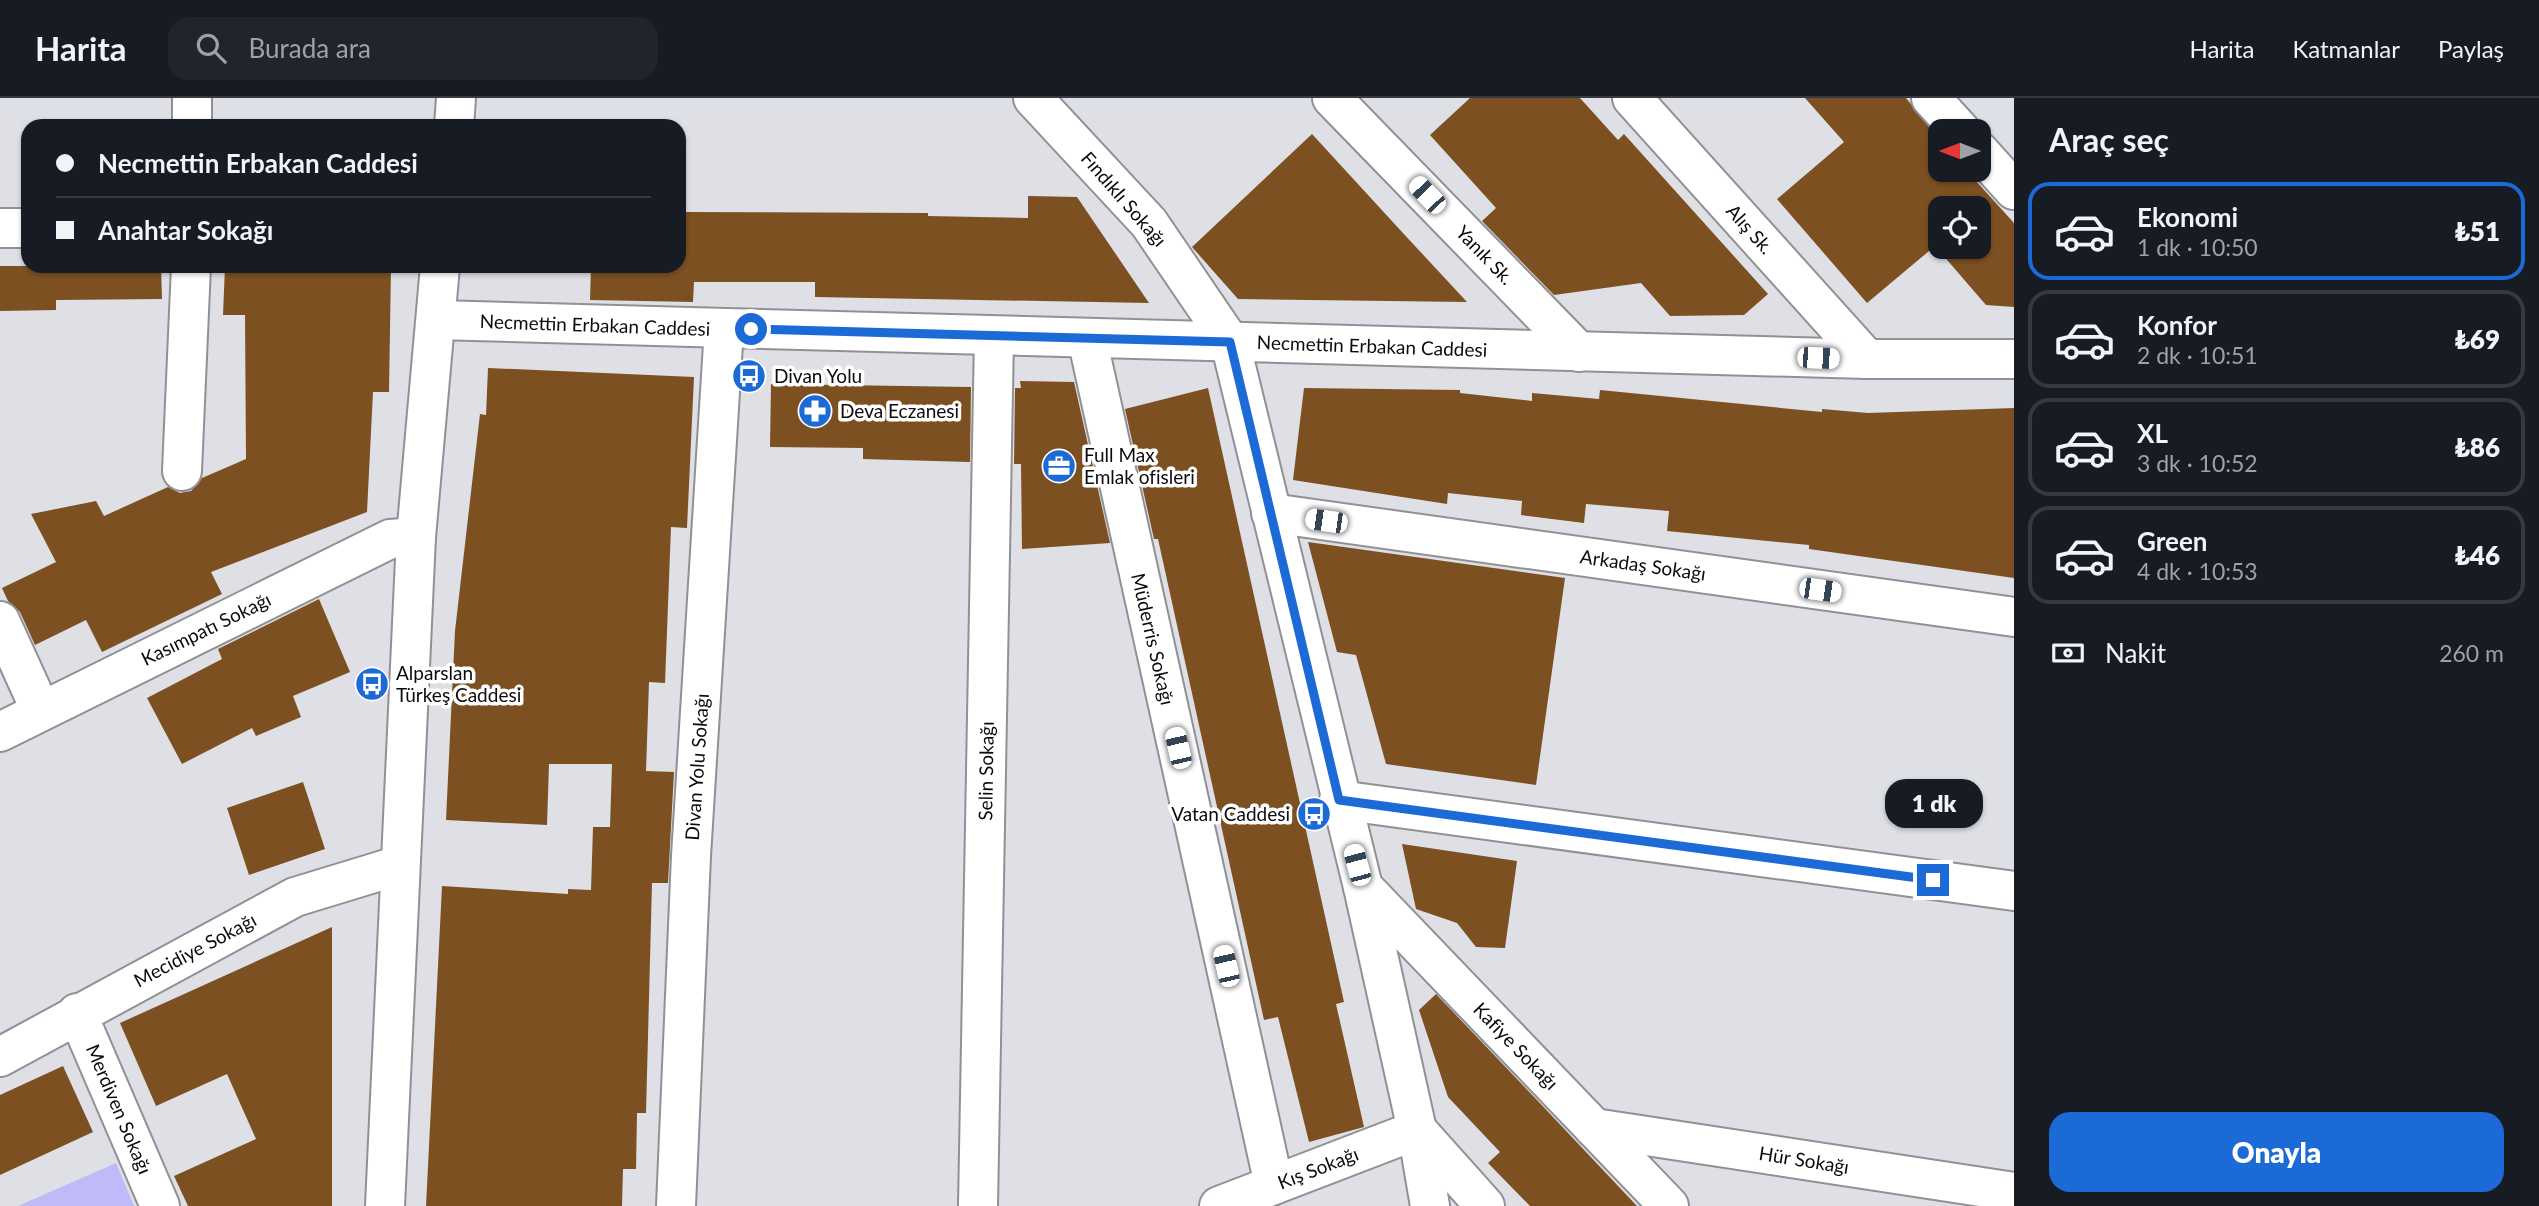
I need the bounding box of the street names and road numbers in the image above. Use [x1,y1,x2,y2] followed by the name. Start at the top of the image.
[1077,146,1172,251] street label: Fındıklı Sokağı
[1722,199,1779,258] street label: Alış Sk.
[1452,220,1519,289] street label: Yanık Sk.
[479,309,711,340] street label: Necmettin Erbakan Caddesi
[1256,330,1488,361] street label: Necmettin Erbakan Caddesi
[1579,544,1707,585] street label: Arkadaş Sokağı
[1127,571,1180,707] street label: Müderris Sokağı
[137,587,274,670] street label: Kasımpatı Sokağı
[680,693,713,841] street label: Divan Yolu Sokağı
[973,721,998,821] street label: Selin Sokağı
[130,908,260,991] street label: Mecidiye Sokağı
[1469,997,1564,1094] street label: Kafiye Sokağı
[82,1040,157,1177] street label: Merdiven Sokağı
[1757,1141,1851,1178] street label: Hür Sokağı
[1274,1142,1362,1193] street label: Kış Sokağı

